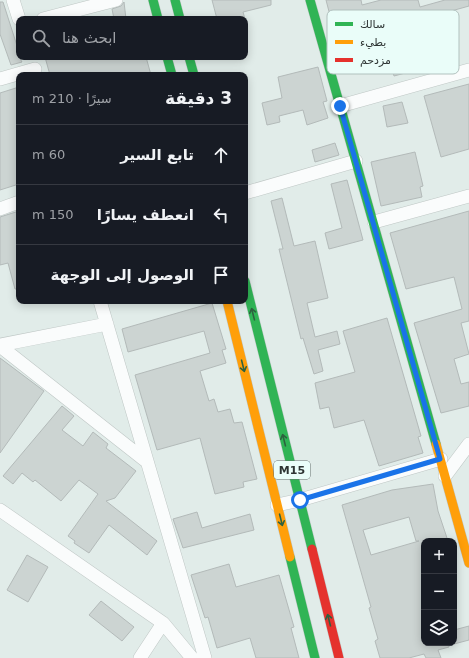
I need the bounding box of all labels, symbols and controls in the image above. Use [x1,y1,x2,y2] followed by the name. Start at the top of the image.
[327,10,459,74] legend
[16,16,248,60] search box
[360,18,385,31] text: سالك
[30,27,52,49] icon: search
[62,29,117,47] text: ابحث هنا
[360,36,386,49] text: بطيء
[360,54,391,67] text: مزدحم
[165,88,232,108] text: 3 دقيقة
[32,91,112,106] text: سيرًا · 210 m
[331,97,349,115] route end
[210,144,232,166] icon: ahead
[120,146,194,164] text: تابع السير
[32,147,65,162] text: 60 m
[210,204,232,226] icon: left
[97,206,194,224] text: انعطف يسارًا
[32,207,74,222] text: 150 m
[210,264,232,286] icon: arrive
[51,266,194,284] text: الوصول إلى الوجهة
[249,307,256,320] one-way arrow
[240,359,248,372] one-way arrow
[280,433,288,446] one-way arrow
[274,461,310,479] road number: M15
[291,491,309,509] route start
[278,513,285,526] one-way arrow
[421,538,457,646] map controls
[421,538,457,574] button: +
[421,574,457,610] button: −
[421,610,457,646] button: layers
[325,614,333,627] one-way arrow

